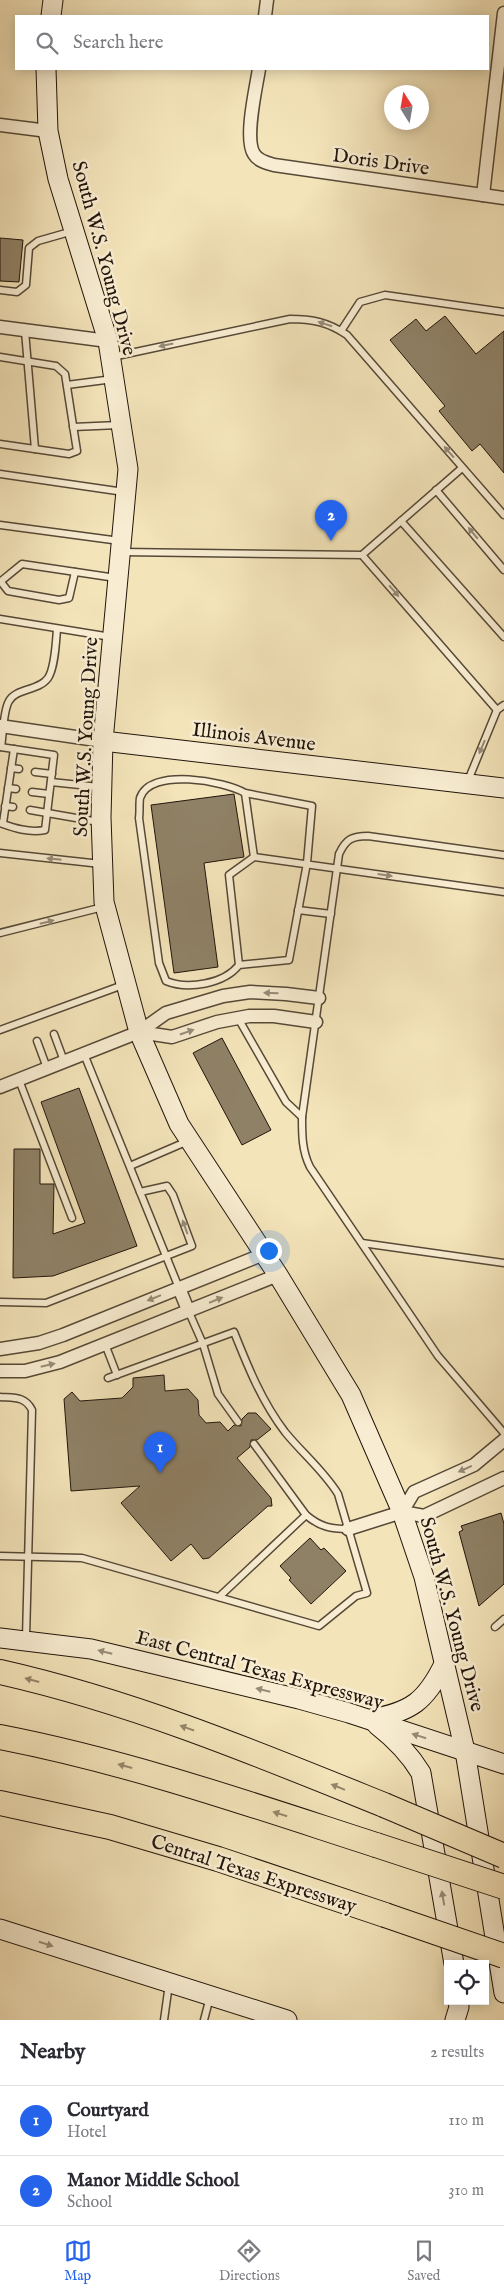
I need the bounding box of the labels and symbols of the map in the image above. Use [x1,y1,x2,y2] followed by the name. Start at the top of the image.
[384,85,429,130] north arrow
[331,143,431,182] street label: Doris Drive
[66,158,142,358] street label: South W.S. Young Drive
[318,319,333,327] one-way arrow
[158,341,174,349] one-way arrow
[444,446,455,458] one-way arrow
[315,500,347,541] pin: 2
[467,527,478,540] one-way arrow
[388,585,399,598] one-way arrow
[69,636,104,838] street label: South W.S. Young Drive
[191,718,317,757] street label: Illinois Avenue
[477,740,485,754] one-way arrow
[46,855,62,863] one-way arrow
[377,871,393,879] one-way arrow
[40,917,55,925] one-way arrow
[263,989,279,997] one-way arrow
[180,1028,195,1036] one-way arrow
[181,1219,188,1234] one-way arrow
[256,1238,282,1264] your location
[147,1295,161,1303] one-way arrow
[208,1295,223,1303] one-way arrow
[41,1361,56,1369] one-way arrow
[144,1432,176,1473] pin: 1
[458,1465,472,1473] one-way arrow
[414,1514,490,1714] street label: South W.S. Young Drive
[133,1625,386,1716] street label: East Central Texas Expressway
[97,1648,113,1656] one-way arrow
[24,1676,39,1684] one-way arrow
[255,1686,270,1694] one-way arrow
[179,1724,194,1732] one-way arrow
[411,1731,426,1739] one-way arrow
[117,1762,132,1770] one-way arrow
[331,1783,346,1790] one-way arrow
[272,1810,287,1818] one-way arrow
[147,1829,360,1920] street label: Central Texas Expressway
[439,1890,447,1906] one-way arrow
[39,1941,54,1949] one-way arrow

